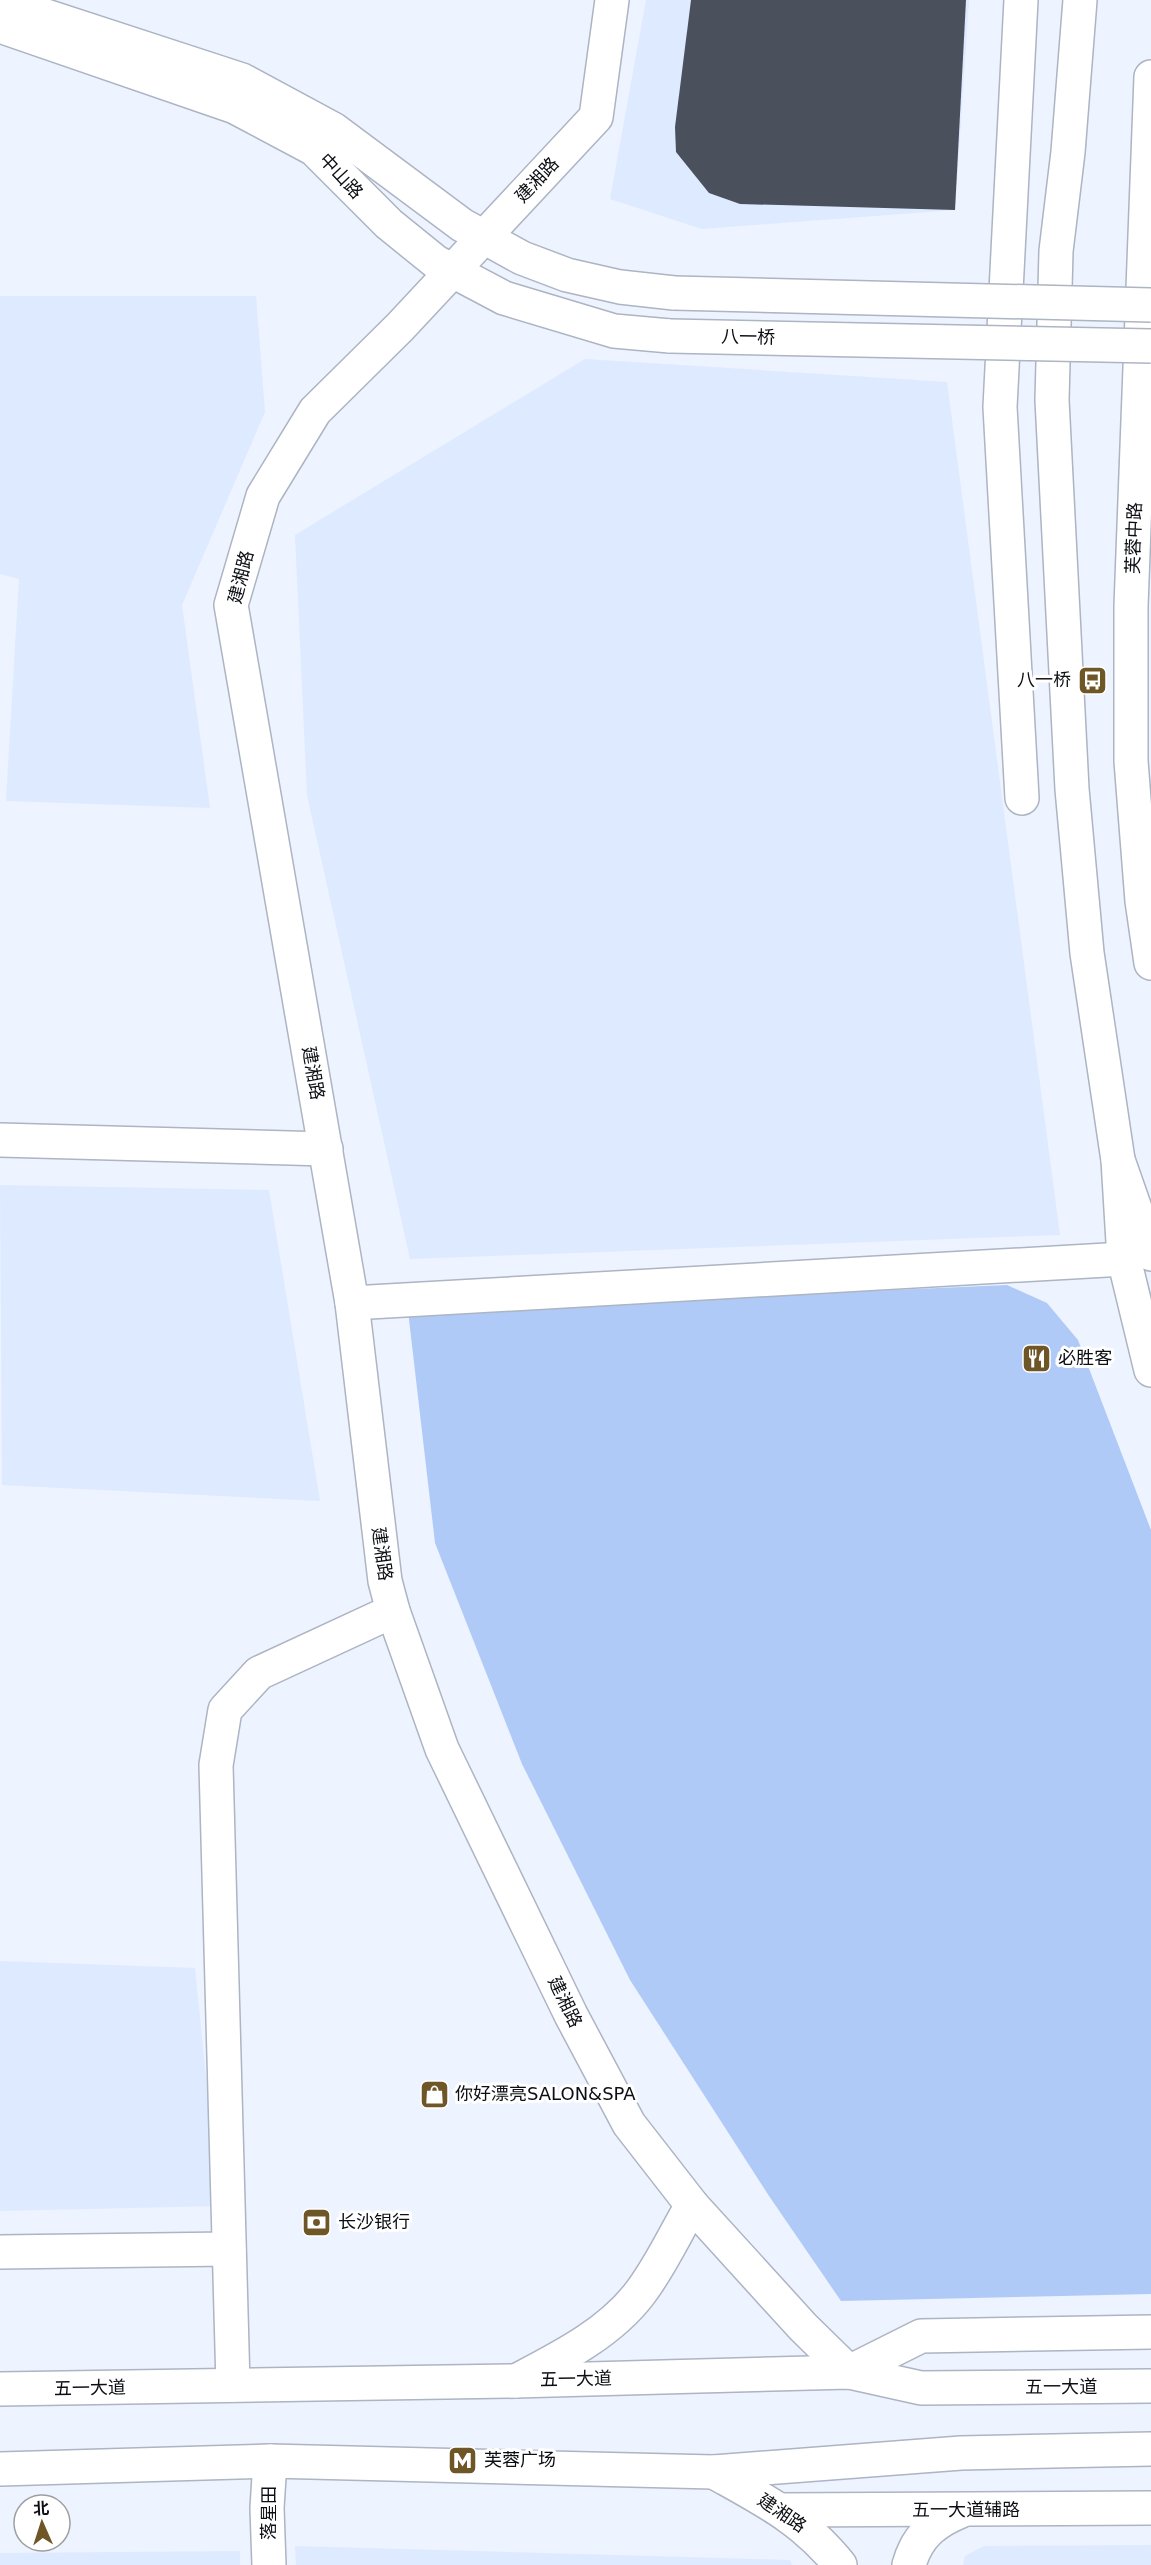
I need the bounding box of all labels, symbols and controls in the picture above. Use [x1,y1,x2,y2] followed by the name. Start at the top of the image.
[315,149,367,203] street label: 中山路
[511,153,563,207] street label: 建湘路
[721,326,775,347] street label: 八一桥
[1122,502,1145,574] street label: 芙蓉中路
[224,548,257,606] street label: 建湘路
[1076,664,1108,696] bus stop icon: 八一桥
[1017,669,1071,690] place label: 八一桥
[298,1045,329,1101] street label: 建湘路
[1021,1342,1053,1374] restaurant icon: 必胜客
[1058,1347,1112,1368] place label: 必胜客
[368,1526,397,1582] street label: 建湘路
[544,1973,587,2031] street label: 建湘路
[418,2078,450,2110] shop icon: 你好漂亮SALON&SPA
[455,2083,636,2104] place label: 你好漂亮SALON&SPA
[301,2206,333,2238] bank icon: 长沙银行
[338,2211,410,2232] place label: 长沙银行
[540,2367,612,2390] street label: 五一大道
[54,2376,126,2399] street label: 五一大道
[1025,2376,1097,2397] street label: 五一大道
[447,2444,479,2476] metro station icon: 芙蓉广场
[484,2449,556,2470] place label: 芙蓉广场
[258,2486,279,2540] street label: 落星田
[754,2489,811,2536] street label: 建湘路
[12,2493,72,2553] north arrow
[33,2499,50,2518] text: 北
[912,2499,1020,2520] street label: 五一大道辅路

